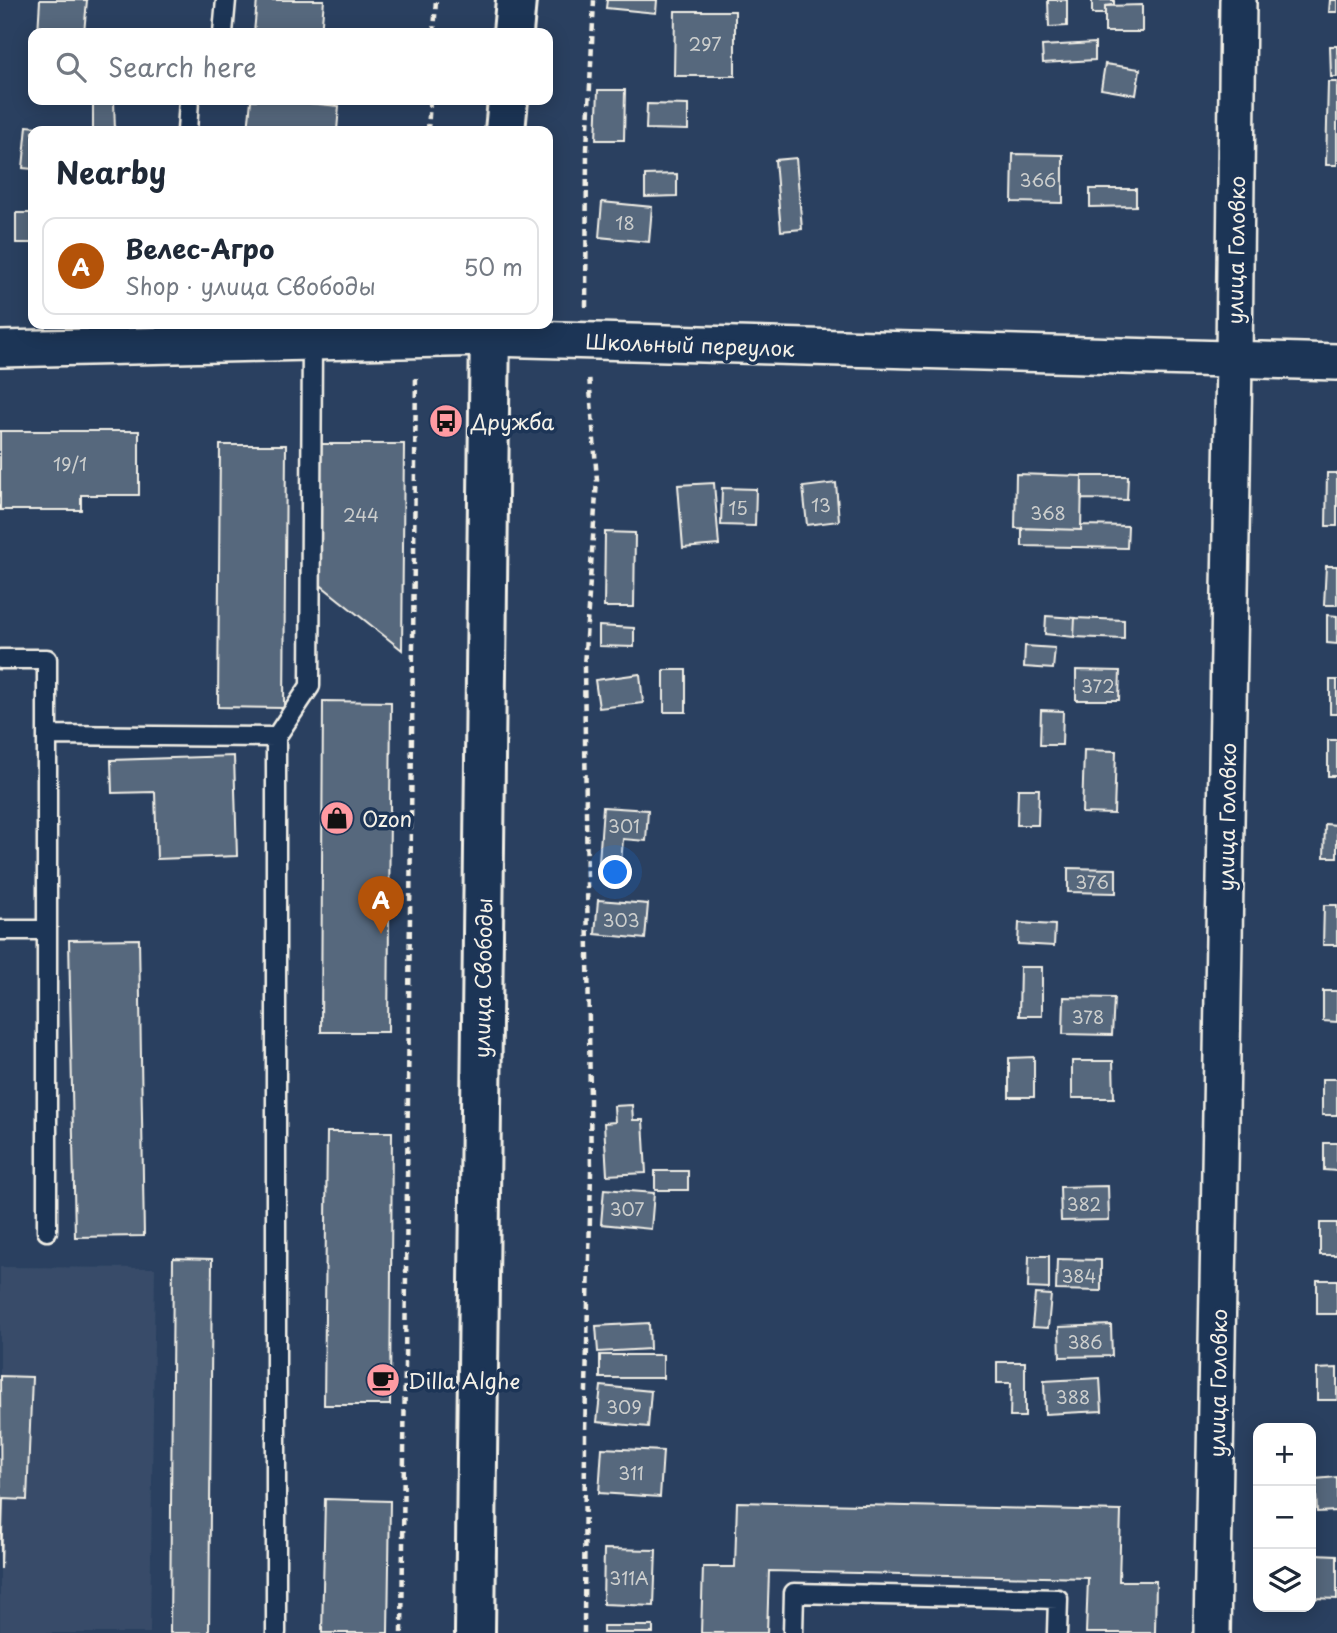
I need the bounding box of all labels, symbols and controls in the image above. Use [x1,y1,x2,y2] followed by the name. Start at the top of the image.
[28,28,553,105] search box
[689,30,721,57] house number: 297
[108,47,257,86] text: Search here
[52,48,90,86] icon: search
[56,149,166,194] text: Nearby
[1020,166,1056,193] house number: 366
[1218,175,1252,325] street label: улица Головко
[615,209,635,236] house number: 18
[125,229,275,268] text: Велес-Агро
[72,249,90,284] text: A
[463,249,523,284] text: 50 m
[125,268,376,303] text: Shop · улица Свободы
[585,324,796,364] street label: Школьный переулок
[427,402,465,440] bus stop icon: Дружба
[470,405,555,437] place label: Дружба
[53,450,87,477] house number: 19/1
[811,491,831,518] house number: 13
[728,494,748,521] house number: 15
[1030,499,1066,526] house number: 368
[343,501,379,528] house number: 244
[1081,672,1115,699] house number: 372
[1209,742,1243,892] street label: улица Головко
[318,799,356,837] shop icon: Ozon
[362,802,412,834] place label: Ozon
[608,812,640,839] house number: 301
[598,855,632,889] your location
[1075,868,1109,895] house number: 376
[358,876,404,934] pin: A
[465,898,499,1058] street label: улица Свободы
[603,906,639,933] house number: 303
[1072,1003,1104,1030] house number: 378
[1067,1190,1101,1217] house number: 382
[610,1195,644,1222] house number: 307
[1061,1262,1097,1289] house number: 384
[1200,1308,1234,1458] street label: улица Головко
[1067,1328,1103,1355] house number: 386
[364,1361,402,1399] cafe icon: Dilla Alghe
[408,1364,520,1396] place label: Dilla Alghe
[1056,1383,1090,1410] house number: 388
[606,1393,642,1420] house number: 309
[1253,1423,1316,1612] map controls
[1253,1423,1316,1486] button: +
[618,1459,644,1486] house number: 311
[1253,1486,1316,1549] button: −
[1253,1549,1316,1612] button: layers
[609,1564,649,1591] house number: 311А

